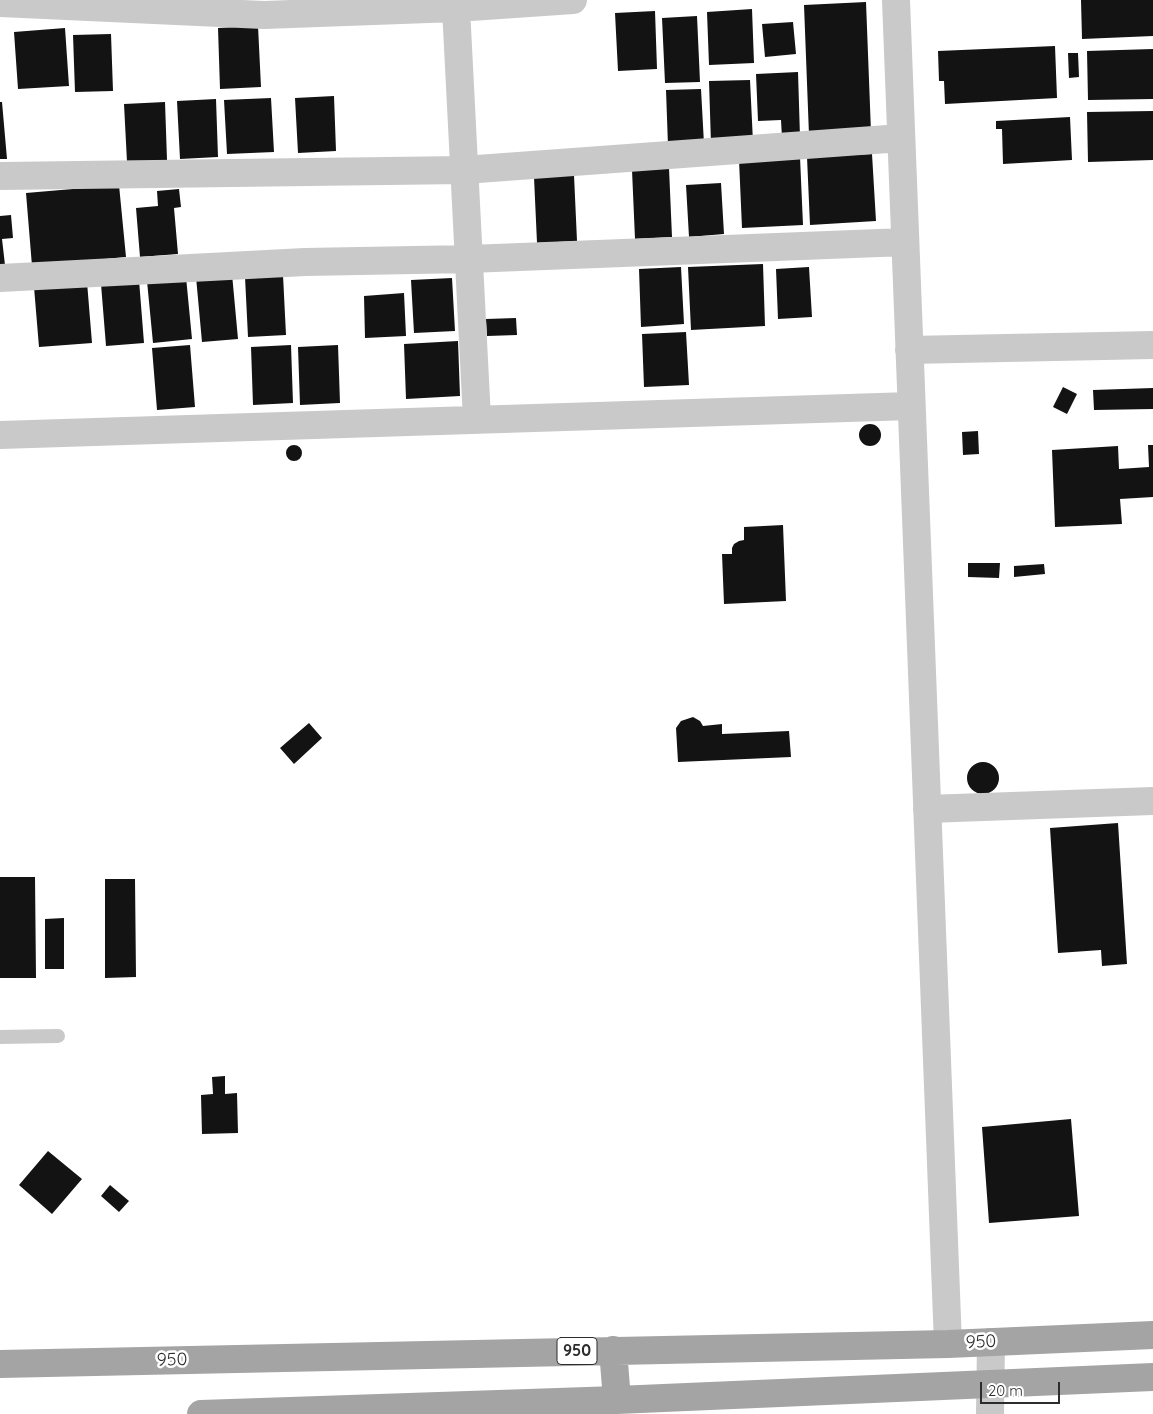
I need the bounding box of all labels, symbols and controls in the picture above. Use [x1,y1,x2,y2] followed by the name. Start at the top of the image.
[965,1330,997,1354] street label: 950
[557,1338,597,1364] road number: 950
[157,1349,187,1371] street label: 950
[983,1372,1063,1404] scale bar
[988,1381,1023,1400] text: 20 m

